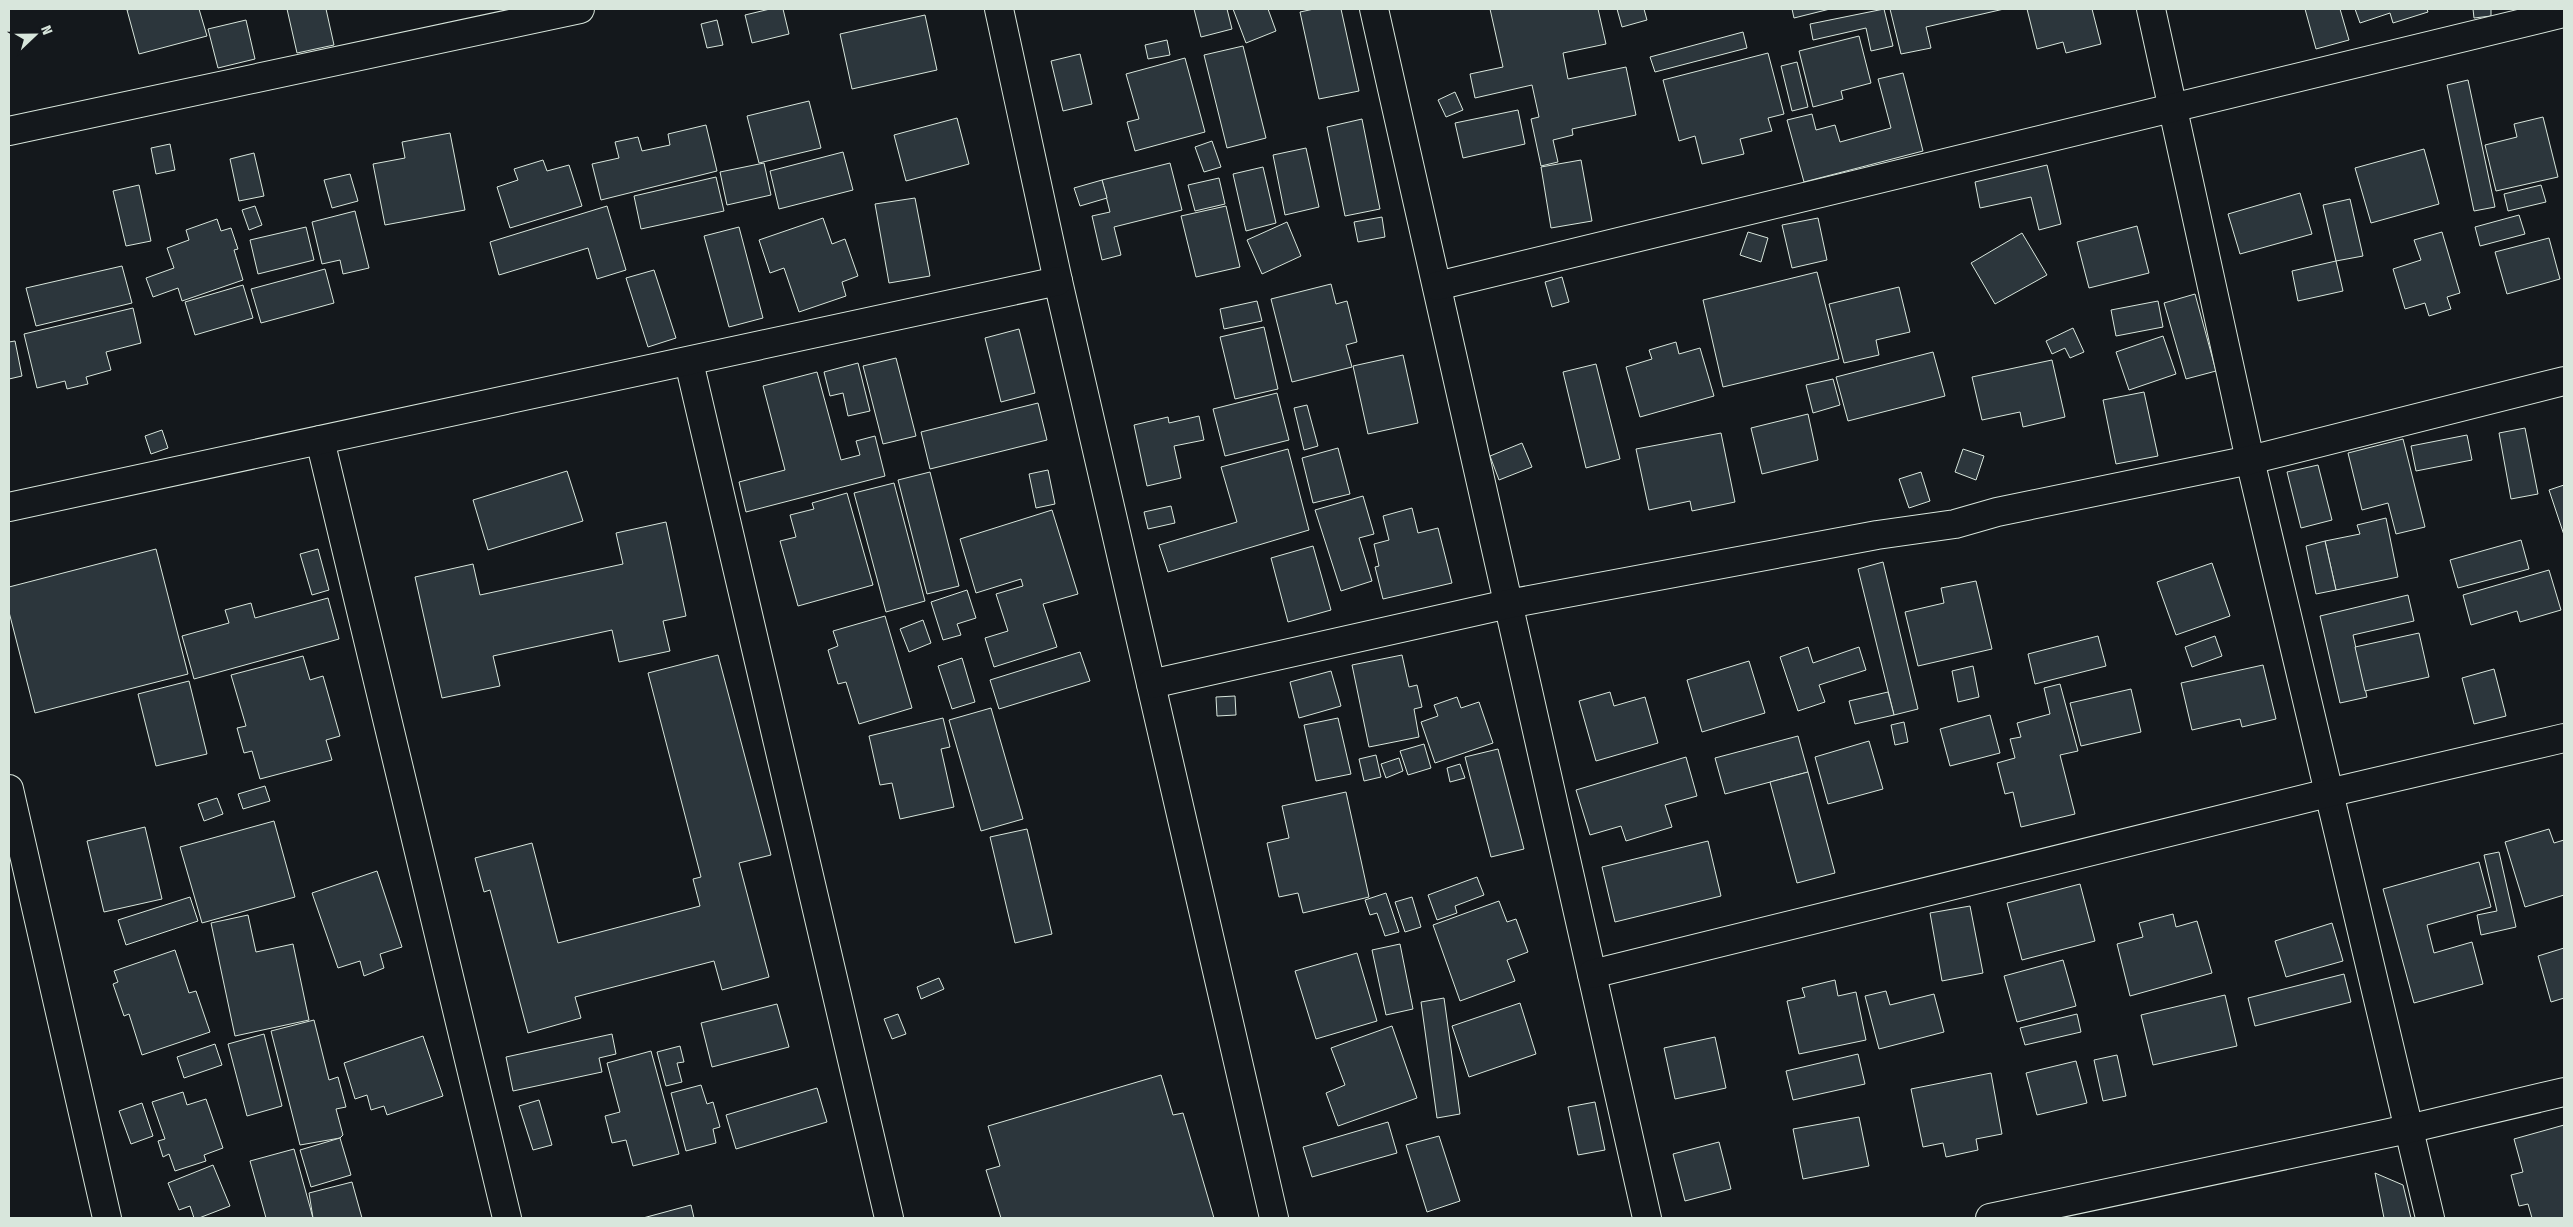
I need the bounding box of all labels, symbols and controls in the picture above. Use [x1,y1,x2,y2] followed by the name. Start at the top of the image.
[10,10,60,60] north arrow
[37,23,56,37] text: N

